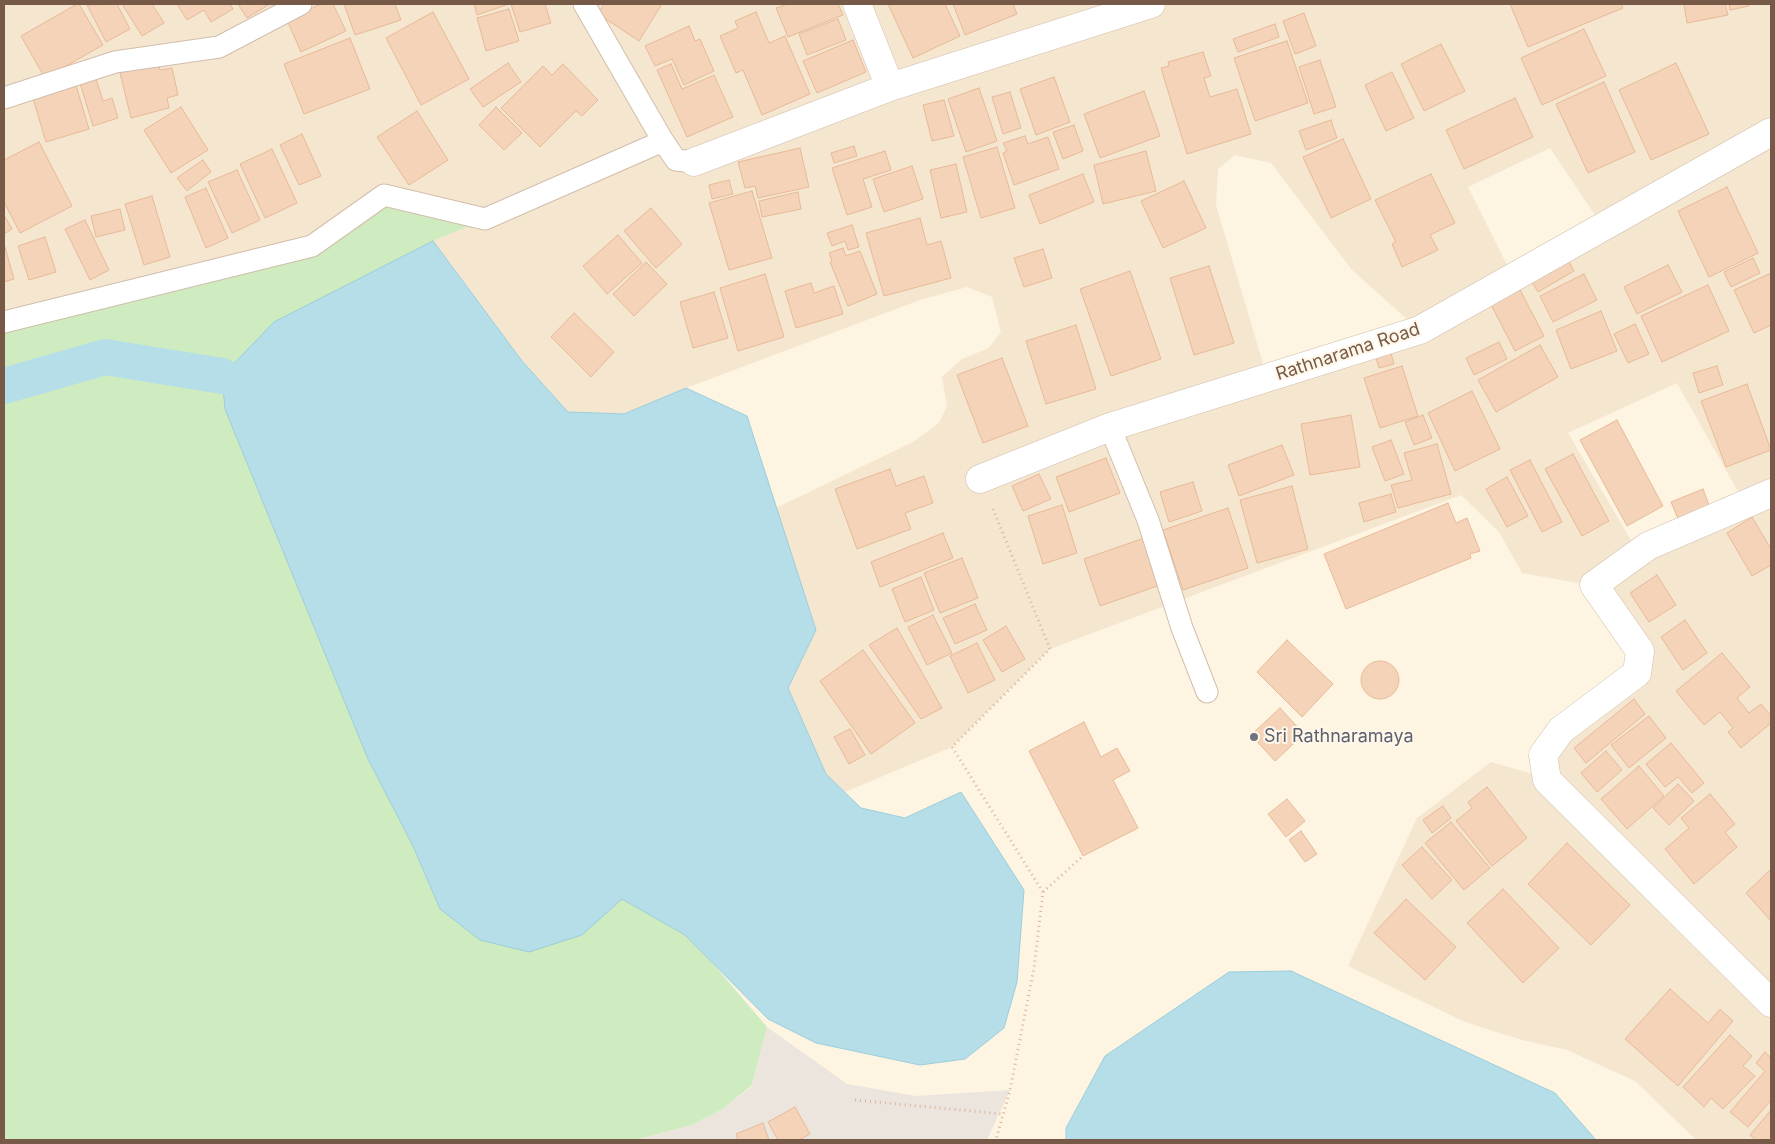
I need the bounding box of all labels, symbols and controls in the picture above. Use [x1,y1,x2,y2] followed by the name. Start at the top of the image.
[1273,319,1423,385] street label: Rathnarama Road
[1264,726,1414,748] place label: Sri Rathnaramaya
[1248,731,1260,743] marker: Sri Rathnaramaya

